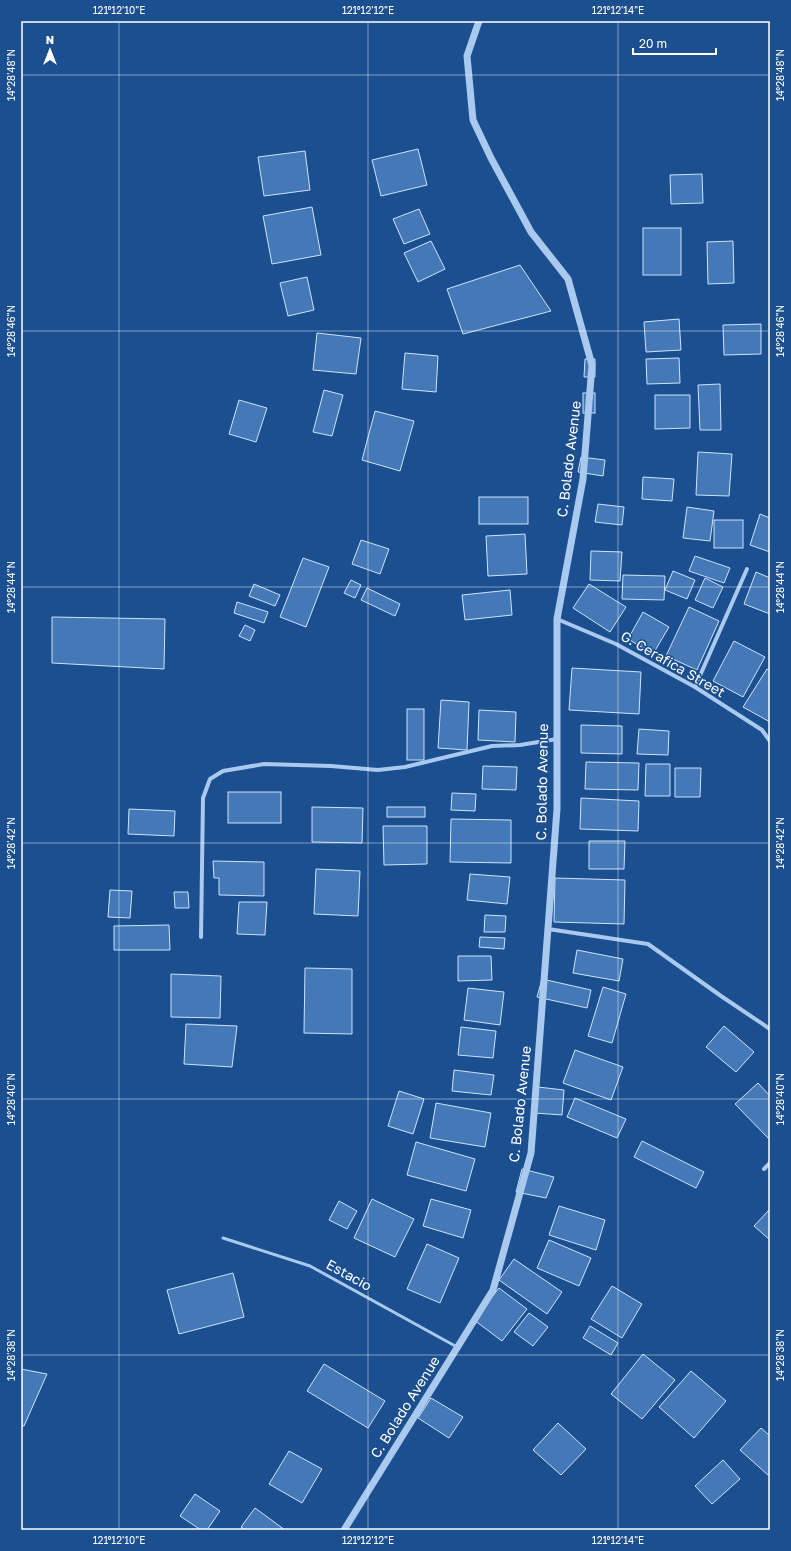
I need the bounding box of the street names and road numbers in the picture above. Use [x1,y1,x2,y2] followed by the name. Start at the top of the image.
[553,400,584,518] street label: C. Bolado Avenue
[618,627,728,700] street label: G. Cerafica Street
[532,723,551,841] street label: C. Bolado Avenue
[505,1045,534,1163] street label: C. Bolado Avenue
[324,1255,375,1294] street label: Estacio
[366,1353,443,1461] street label: C. Bolado Avenue

